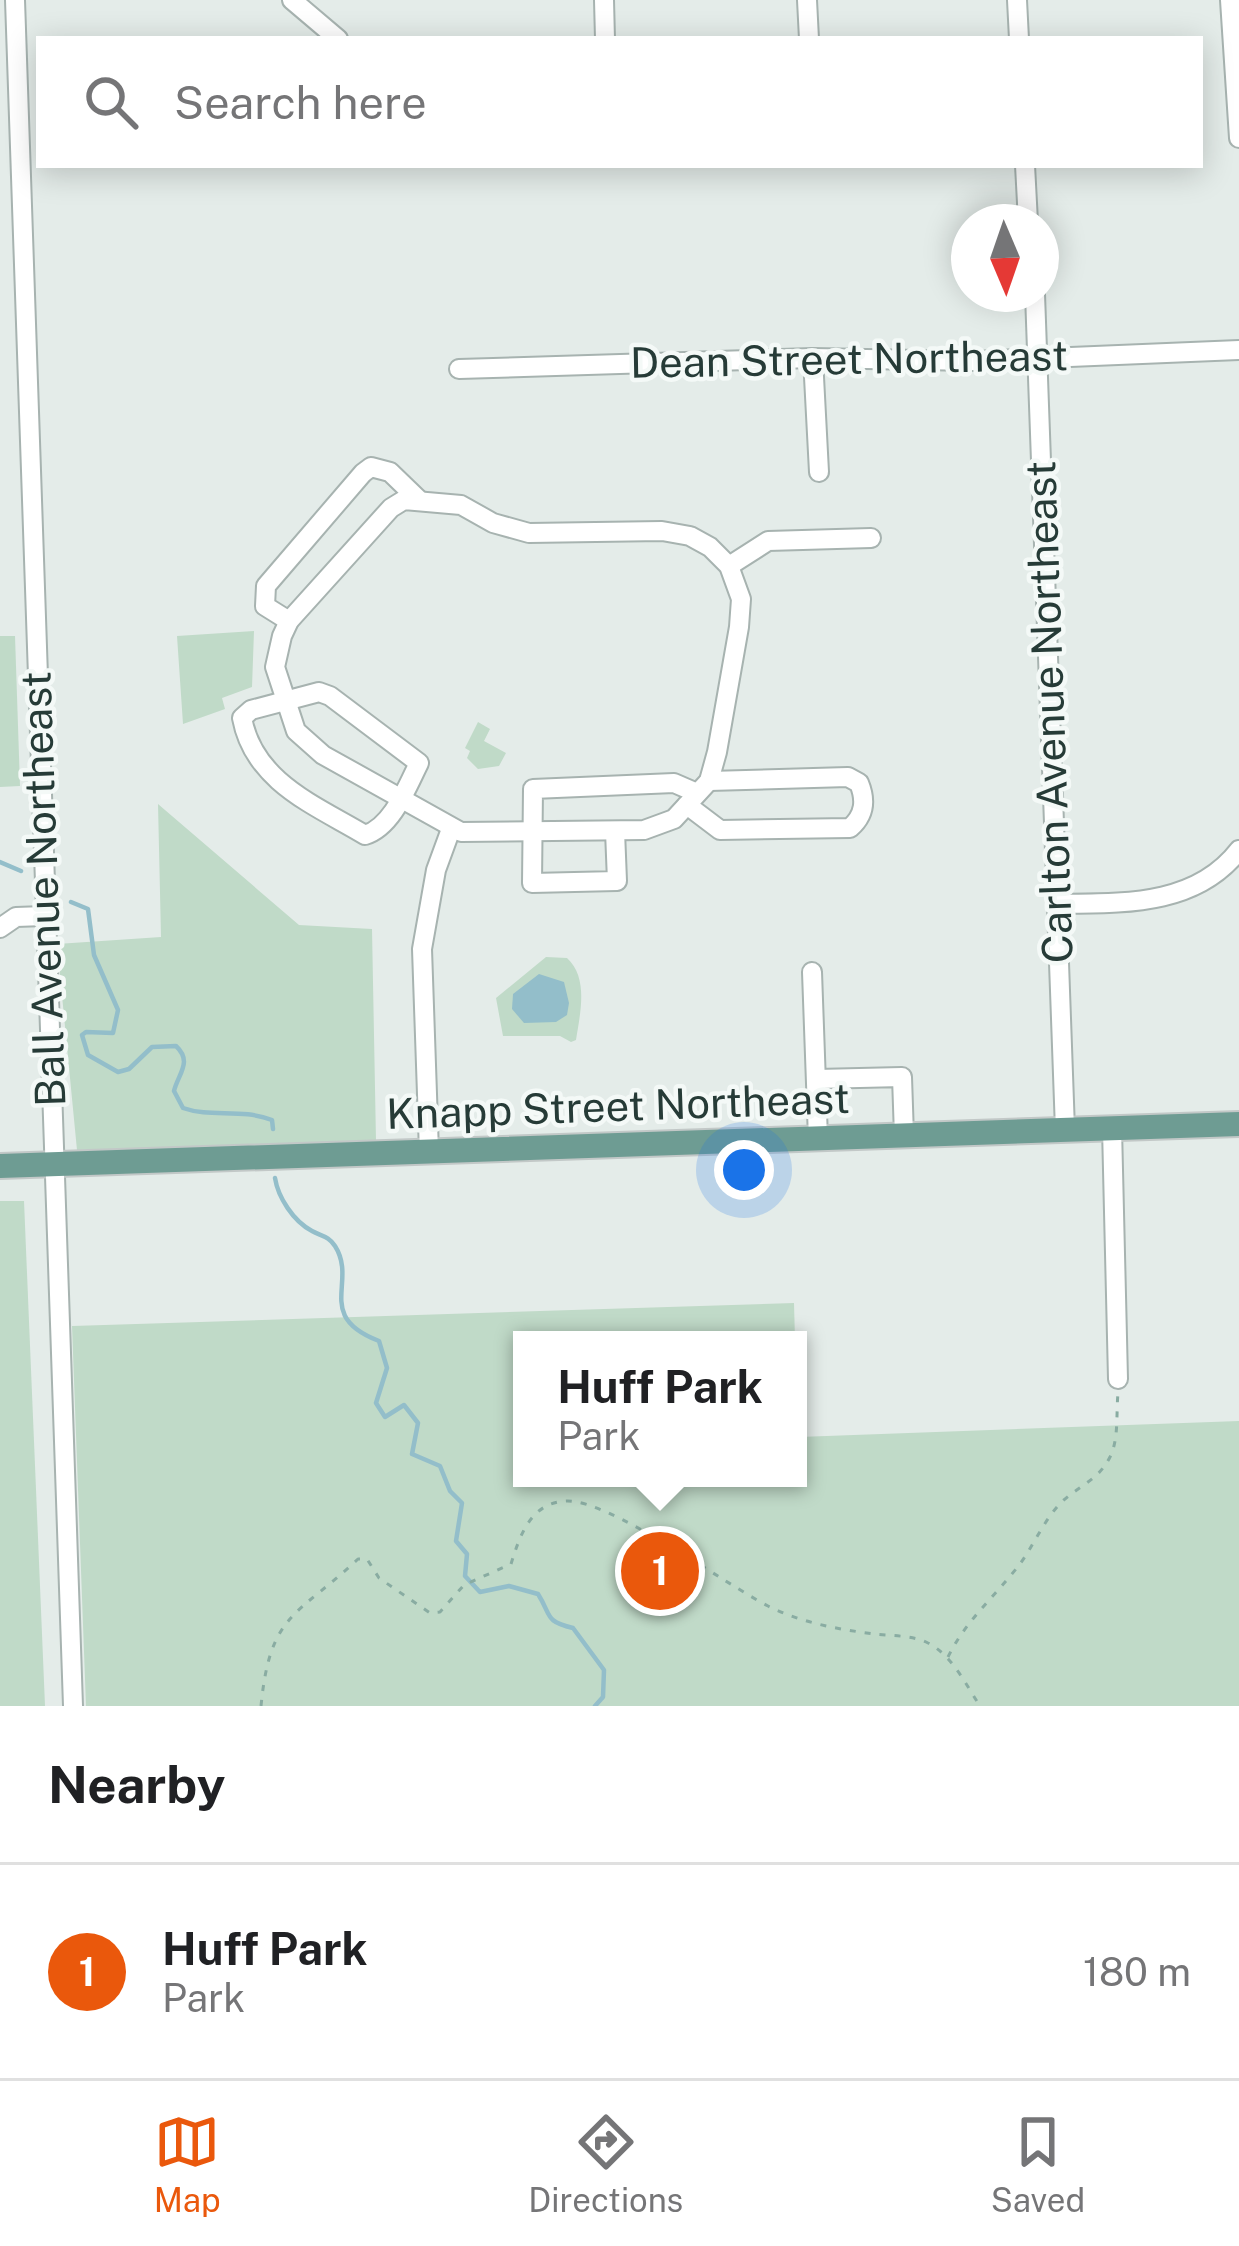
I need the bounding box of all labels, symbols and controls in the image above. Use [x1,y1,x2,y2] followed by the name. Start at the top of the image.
[36,36,1203,168] search box
[78,69,144,135] icon: search
[174,76,427,129] text: Search here
[951,204,1059,312] north arrow
[629,330,1069,387] street label: Dean Street Northeast
[1015,460,1082,964] street label: Carlton Avenue Northeast
[10,670,75,1108] street label: Ball Avenue Northeast
[385,1073,851,1138] street label: Knapp Street Northeast
[714,1140,774,1200] your location
[513,1331,807,1487] popup
[557,1360,763,1413] text: Huff Park
[557,1413,640,1459] text: Park
[621,1526,699,1616] pin: 1
[48,1755,225,1814] text: Nearby
[162,1922,368,1975] text: Huff Park
[79,1949,95,1995] text: 1
[1083,1949,1191,1995] text: 180 m
[162,1975,245,2021] text: Park
[154,2109,221,2219] tab: Map
[528,2109,683,2219] tab: Directions
[991,2109,1085,2219] tab: Saved

